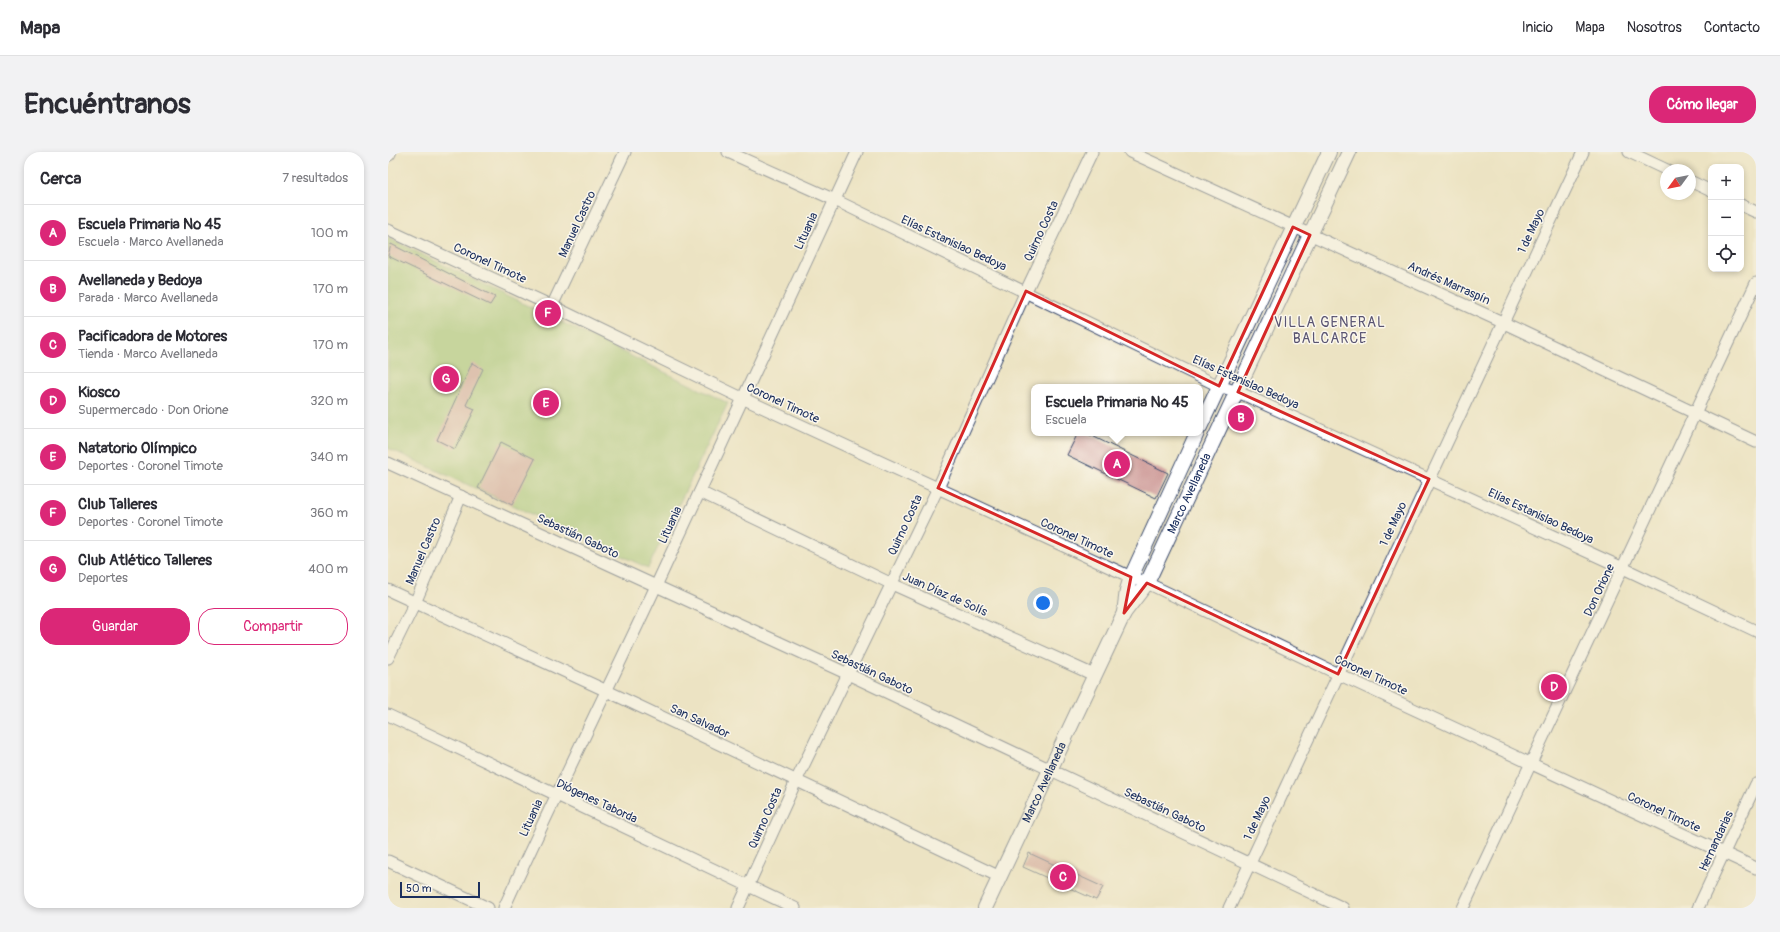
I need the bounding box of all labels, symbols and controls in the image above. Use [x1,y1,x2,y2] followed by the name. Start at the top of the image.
[20,16,60,40] text: Mapa
[1522,19,1553,36] text: Inicio
[1575,19,1605,36] text: Mapa
[1627,19,1682,36] text: Nosotros
[1704,19,1760,36] text: Contacto
[1649,86,1756,123] button: Cómo llegar
[24,87,191,122] text: Encuéntranos
[1660,164,1696,200] north arrow
[1708,164,1744,272] map controls
[1708,164,1744,200] button: +
[40,168,81,189] text: Cerca
[282,170,348,186] text: 7 resultados
[555,188,600,260] street label: Manuel Castro
[1021,198,1062,264] street label: Quirno Costa
[1708,200,1744,236] button: −
[1515,206,1549,256] street label: 1 de Mayo
[791,210,822,252] street label: Lituania
[899,212,1009,275] street label: Elías Estanislao Bedoya
[78,215,221,234] text: Escuela Primaria Nº 45
[49,225,57,241] text: A
[311,225,348,241] text: 100 m
[78,234,224,250] text: Escuela · Marco Avellaneda
[1708,236,1744,272] button: locate
[451,240,529,287] street label: Coronel Timote
[1405,259,1493,308] street label: Andrés Marraspín
[78,271,202,290] text: Avellaneda y Bedoya
[49,281,57,297] text: B
[313,281,348,297] text: 170 m
[78,290,218,306] text: Parada · Marco Avellaneda
[535,298,561,328] pin: F
[1274,314,1386,347] district label: VILLA GENERAL BALCARCE
[78,327,227,346] text: Pacificadora de Motores
[49,337,57,353] text: C
[313,337,348,353] text: 170 m
[78,346,218,362] text: Tienda · Marco Avellaneda
[1190,352,1302,413] street label: Elías Estanislao Bedoya
[433,364,459,394] pin: G
[744,380,822,427] street label: Coronel Timote
[78,383,120,402] text: Kiosco
[1031,384,1203,436] popup
[533,388,559,418] pin: E
[49,393,57,409] text: D
[310,393,348,409] text: 320 m
[1045,393,1189,412] text: Escuela Primaria Nº 45
[78,402,229,418] text: Supermercado · Don Orione
[1228,403,1254,433] pin: B
[1045,412,1087,428] text: Escuela
[78,439,197,458] text: Natatorio Olímpico
[50,449,56,465] text: E
[310,449,348,465] text: 340 m
[1104,449,1130,479] pin: A
[1164,450,1215,536] street label: Marco Avellaneda
[78,458,223,474] text: Deportes · Coronel Timote
[1486,485,1596,548] street label: Elías Estanislao Bedoya
[885,492,926,558] street label: Quirno Costa
[78,495,157,514] text: Club Talleres
[1377,499,1411,549] street label: 1 de Mayo
[655,504,686,546] street label: Lituania
[49,505,57,521] text: F
[310,505,348,521] text: 360 m
[534,511,622,562] street label: Sebastián Gaboto
[78,514,223,530] text: Deportes · Coronel Timote
[403,515,445,587] street label: Manuel Castro
[1038,515,1116,562] street label: Coronel Timote
[78,551,212,570] text: Club Atlético Talleres
[49,561,57,577] text: G
[308,561,348,577] text: 400 m
[1581,561,1618,619] street label: Don Orione
[900,569,990,620] street label: Juan Díaz de Solís
[78,570,128,586] text: Deportes
[1033,593,1053,613] your location
[40,608,190,645] button: Guardar
[198,608,348,645] button: Compartir
[828,647,916,698] street label: Sebastián Gaboto
[1332,652,1410,699] street label: Coronel Timote
[1541,672,1567,702] pin: D
[667,701,733,742] street label: San Salvador
[1019,739,1070,825] street label: Marco Avellaneda
[554,776,640,827] street label: Diógenes Taborda
[745,785,786,851] street label: Quirno Costa
[1121,785,1209,836] street label: Sebastián Gaboto
[1625,789,1703,836] street label: Coronel Timote
[1241,793,1275,843] street label: 1 de Mayo
[516,797,547,839] street label: Lituania
[1696,808,1737,874] street label: Hernandarias
[1050,862,1076,892] pin: C
[400,880,480,899] scale bar
[406,882,432,895] text: 50 m

